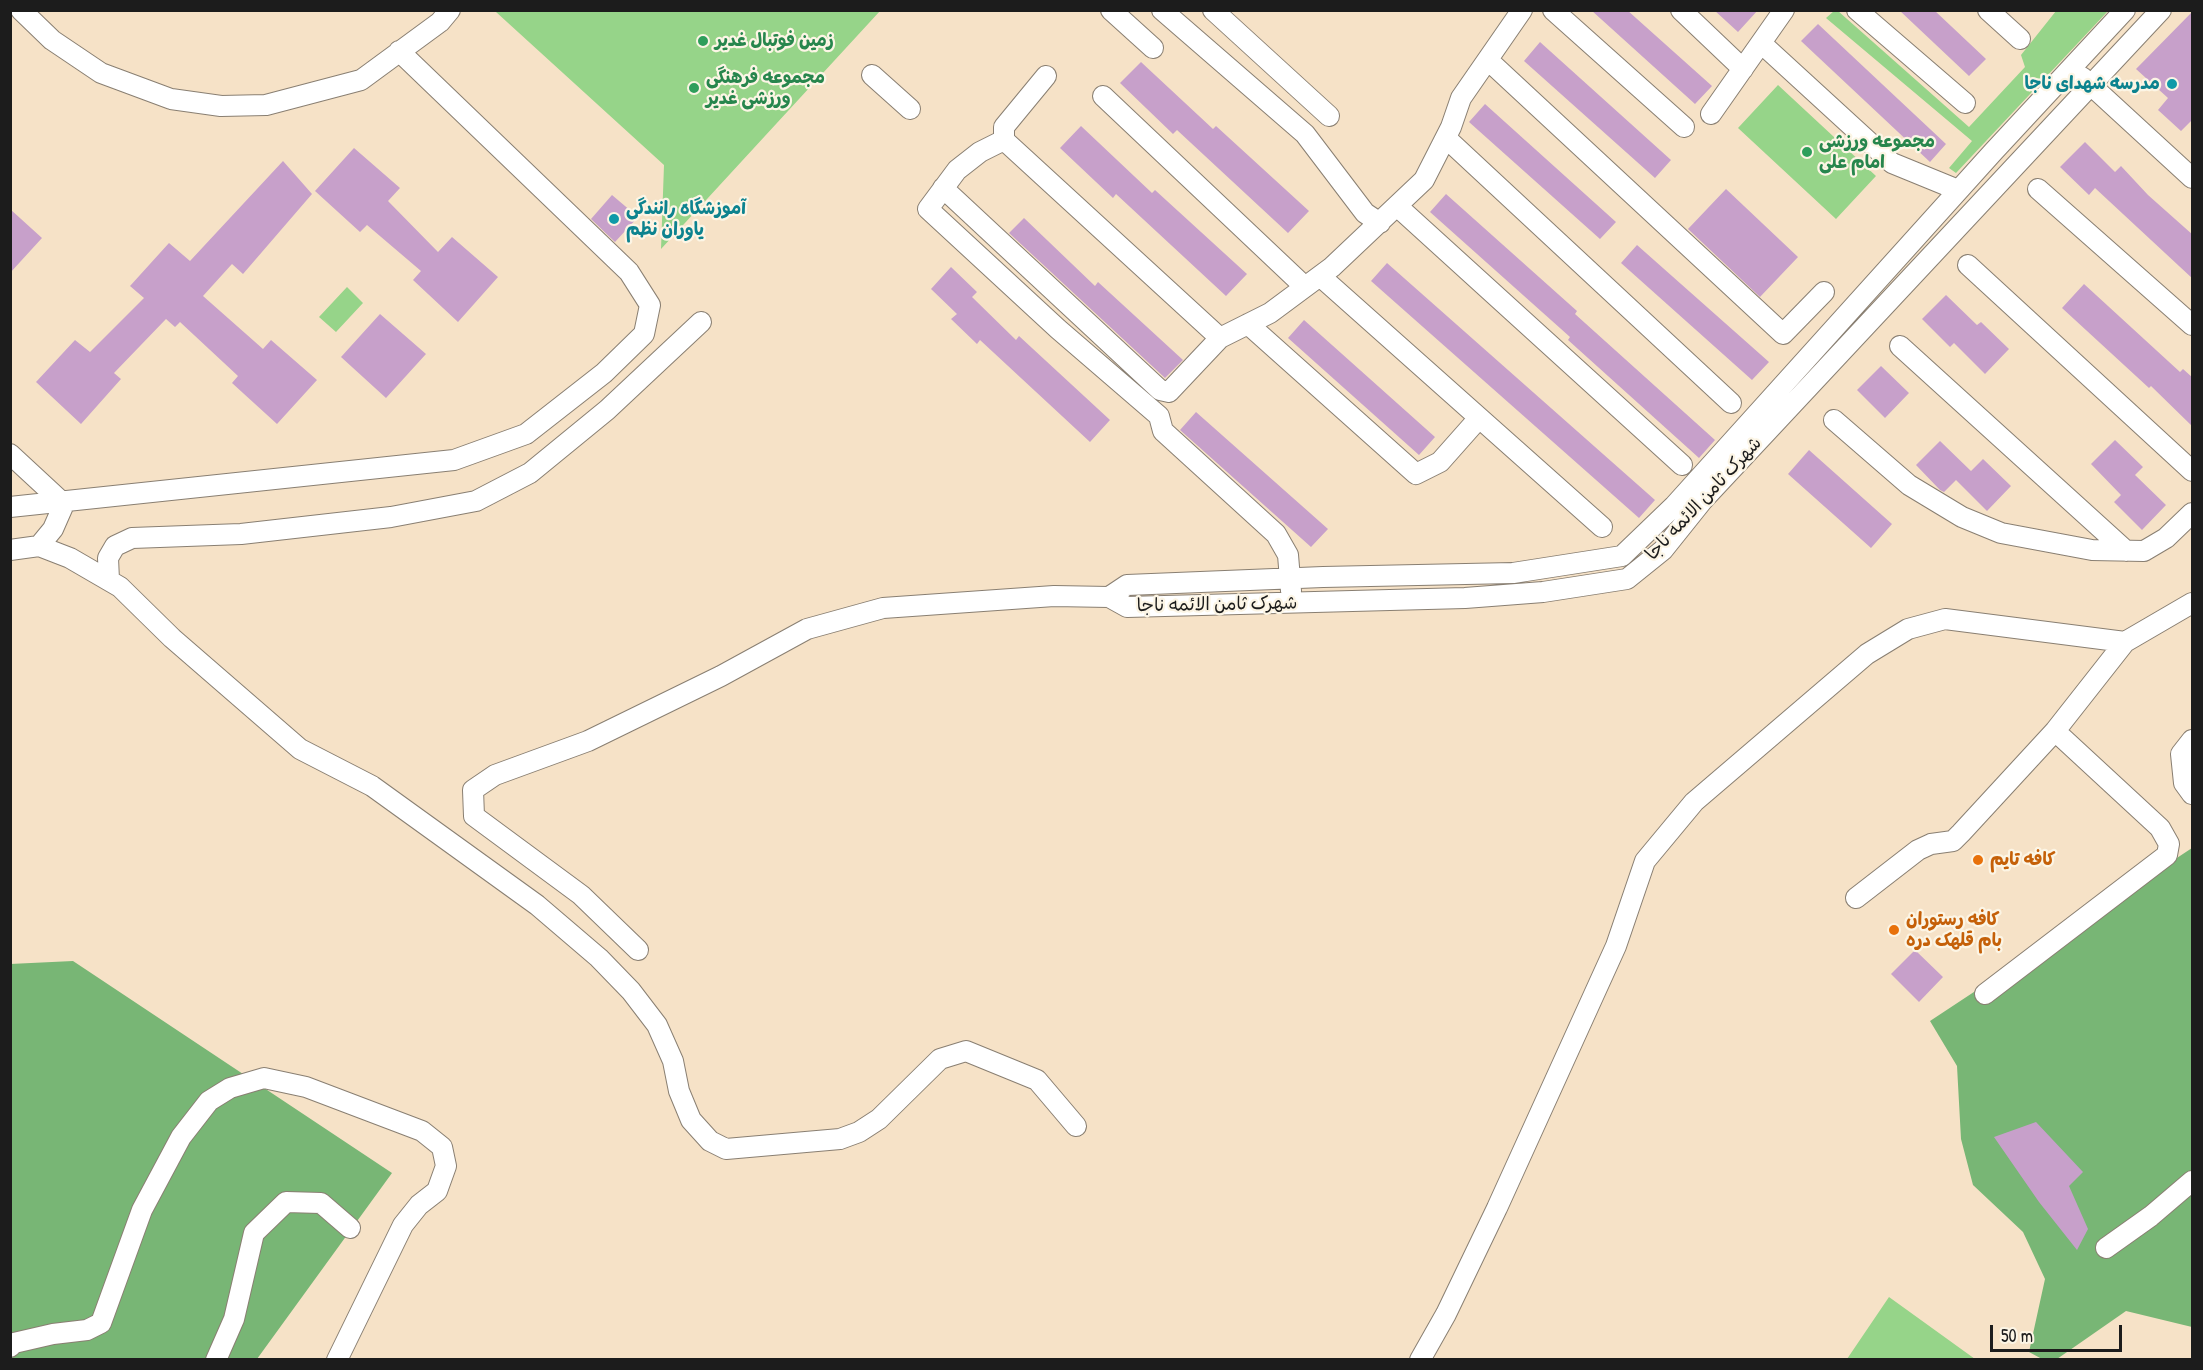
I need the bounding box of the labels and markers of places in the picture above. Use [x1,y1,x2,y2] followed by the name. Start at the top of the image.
[715,30,834,52] place label: زمین فوتبال غدیر
[696,34,710,48] marker: زمین فوتبال غدیر
[706,67,825,110] place label: مجموعه فرهنگی ورزشی غدیر
[2024,73,2160,95] place label: مدرسه شهدای ناجا
[2165,77,2179,91] marker: مدرسه شهدای ناجا
[687,81,701,95] marker: مجموعه فرهنگی ورزشی غدیر
[1819,131,1935,174] place label: مجموعه ورزشی امام علی
[1800,145,1814,159] marker: مجموعه ورزشی امام علی
[626,198,746,240] place label: آموزشگاه رانندگی یاوران نظم
[607,212,621,226] marker: آموزشگاه رانندگی یاوران نظم
[1990,849,2055,871] place label: کافه تایم
[1971,853,1985,867] marker: کافه تایم
[1906,909,2002,952] place label: کافه رستوران بام قلهک دره
[1887,923,1901,937] marker: کافه رستوران بام قلهک دره

